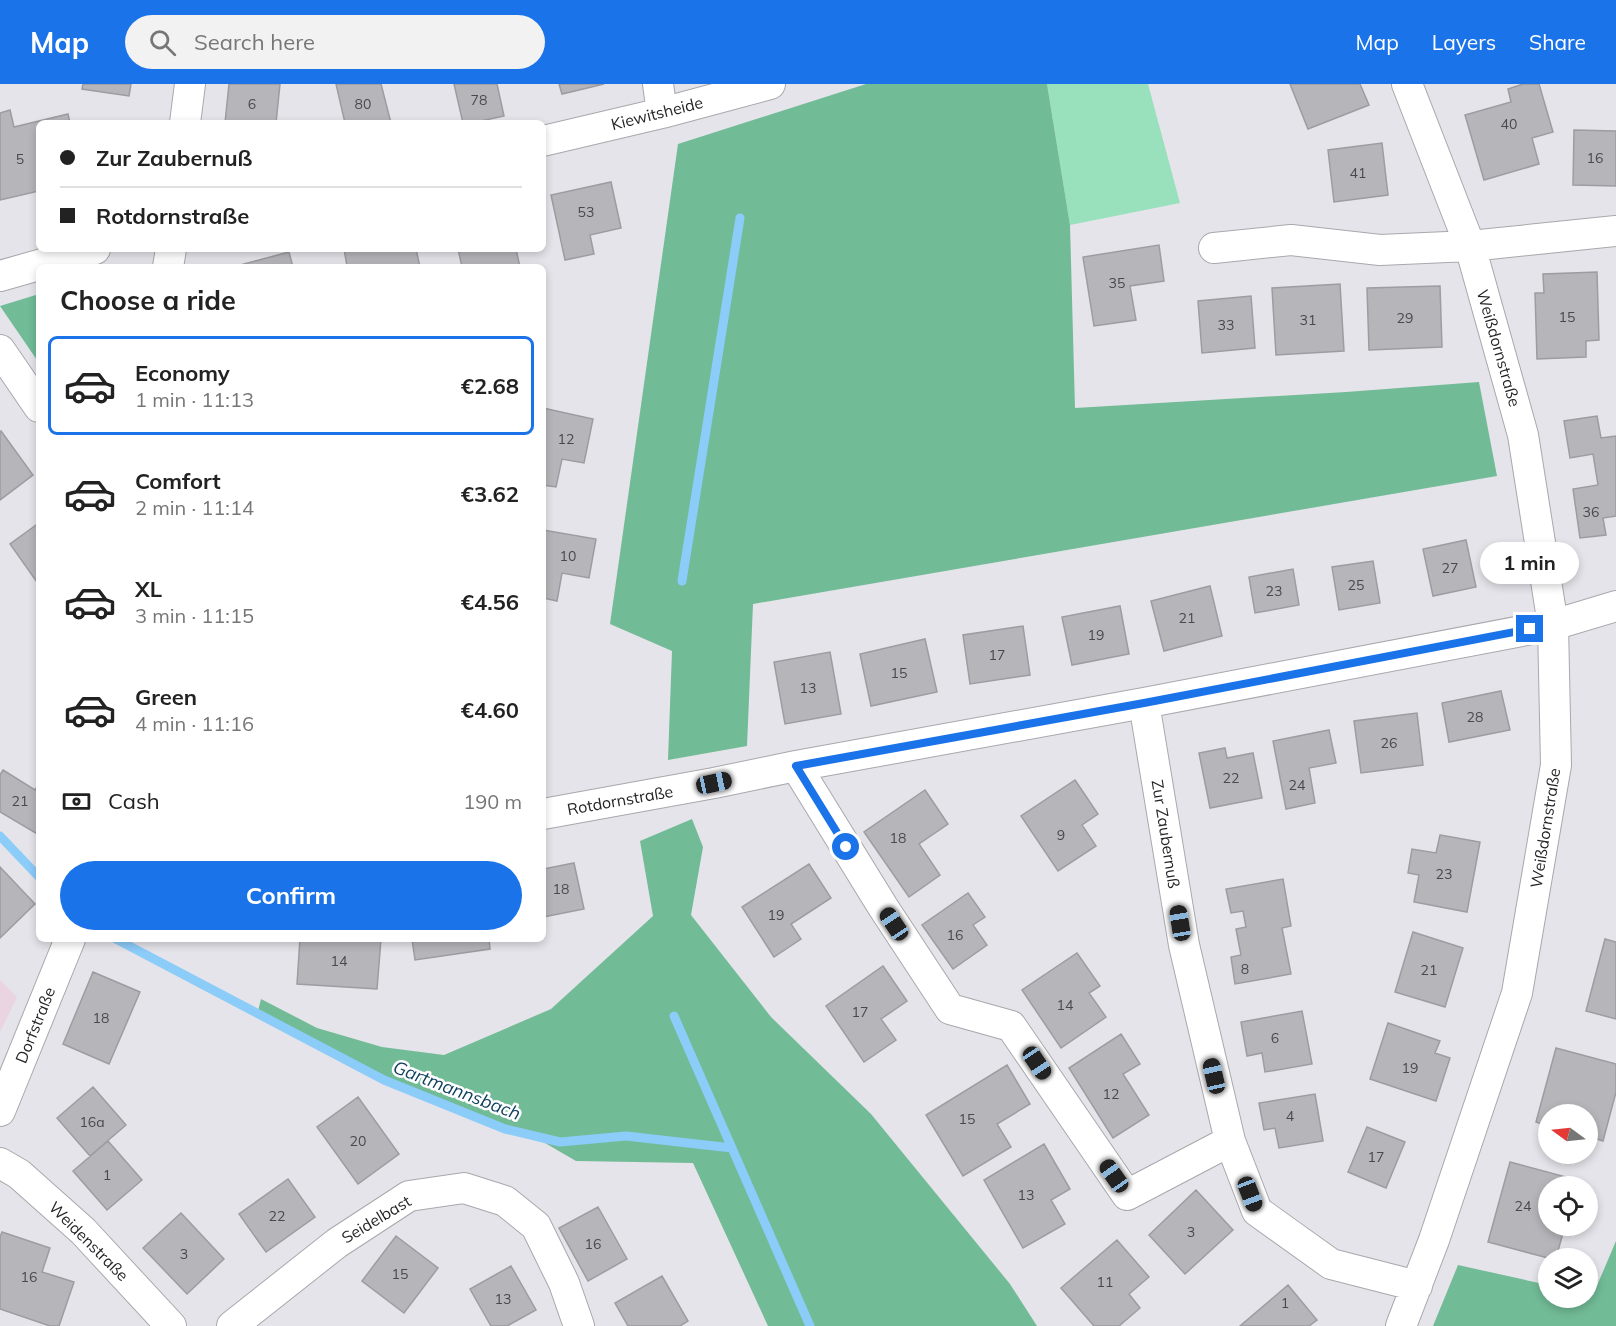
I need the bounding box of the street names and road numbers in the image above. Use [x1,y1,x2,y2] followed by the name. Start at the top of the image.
[609,92,705,134] street label: Kiewitsheide
[1473,287,1525,409] street label: Weißdornstraße
[1526,767,1564,889] street label: Weißdornstraße
[1148,778,1184,890] street label: Zur Zaubernuß
[566,781,674,819] street label: Rotdornstraße
[11,984,59,1066] street label: Dorfstraße
[338,1190,415,1247] street label: Seidelbast
[45,1197,133,1285] street label: Weidenstraße

